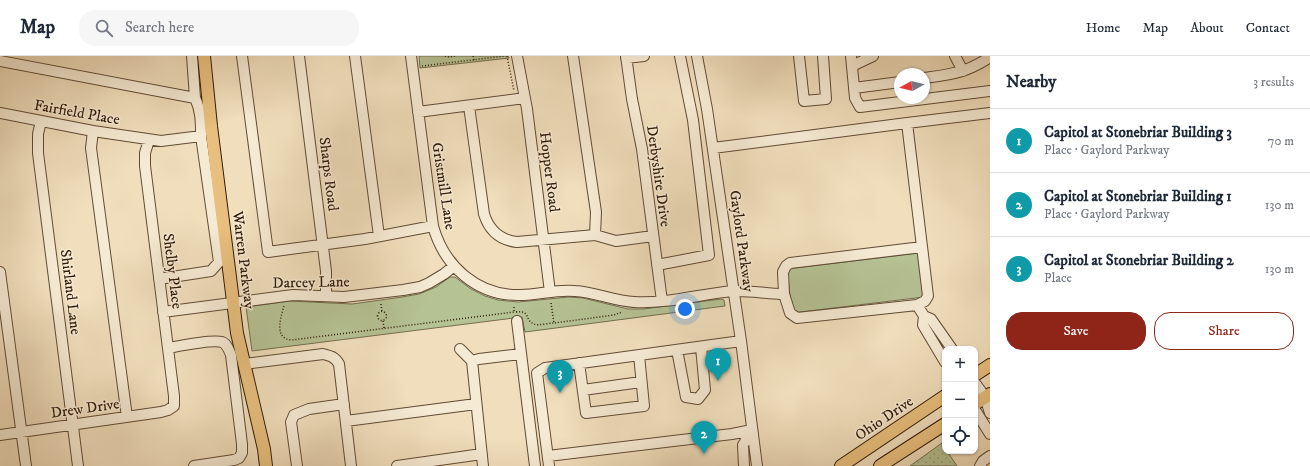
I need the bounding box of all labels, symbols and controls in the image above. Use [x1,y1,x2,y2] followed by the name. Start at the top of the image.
[79,10,359,46] search box
[20,16,55,39] text: Map
[93,17,115,39] icon: search
[125,18,194,37] text: Search here
[1086,19,1120,37] text: Home
[1142,19,1168,37] text: Map
[1190,19,1224,37] text: About
[1246,19,1290,37] text: Contact
[894,68,930,104] north arrow
[1006,71,1056,93] text: Nearby
[1253,74,1294,90] text: 3 results
[33,96,121,129] street label: Fairfield Place
[1044,123,1232,142] text: Capitol at Stonebriar Building 3
[642,124,675,228] street label: Derbyshire Drive
[535,131,564,214] street label: Hopper Road
[1017,133,1021,149] text: 1
[1268,133,1294,149] text: 70 m
[315,136,343,213] street label: Sharps Road
[427,141,460,231] street label: Gristmill Lane
[1044,142,1169,158] text: Place · Gaylord Parkway
[1044,187,1232,206] text: Capitol at Stonebriar Building 1
[725,189,758,294] street label: Gaylord Parkway
[1016,197,1022,213] text: 2
[1265,197,1294,213] text: 130 m
[1044,206,1169,222] text: Place · Gaylord Parkway
[228,209,259,311] street label: Warren Parkway
[158,232,187,310] street label: Shelby Place
[56,248,85,336] street label: Shirland Lane
[1044,251,1234,270] text: Capitol at Stonebriar Building 2
[1017,261,1021,277] text: 3
[1265,261,1294,277] text: 130 m
[1044,270,1072,286] text: Place
[272,272,350,293] street label: Darcey Lane
[675,299,695,319] your location
[1006,312,1146,350] button: Save
[1154,312,1294,350] button: Share
[942,346,978,454] map controls
[942,346,978,382] button: +
[705,348,731,381] pin: 1
[547,360,573,393] pin: 3
[942,382,978,418] button: −
[852,392,917,445] street label: Ohio Drive
[50,394,121,423] street label: Drew Drive
[942,418,978,454] button: locate
[691,421,717,454] pin: 2

